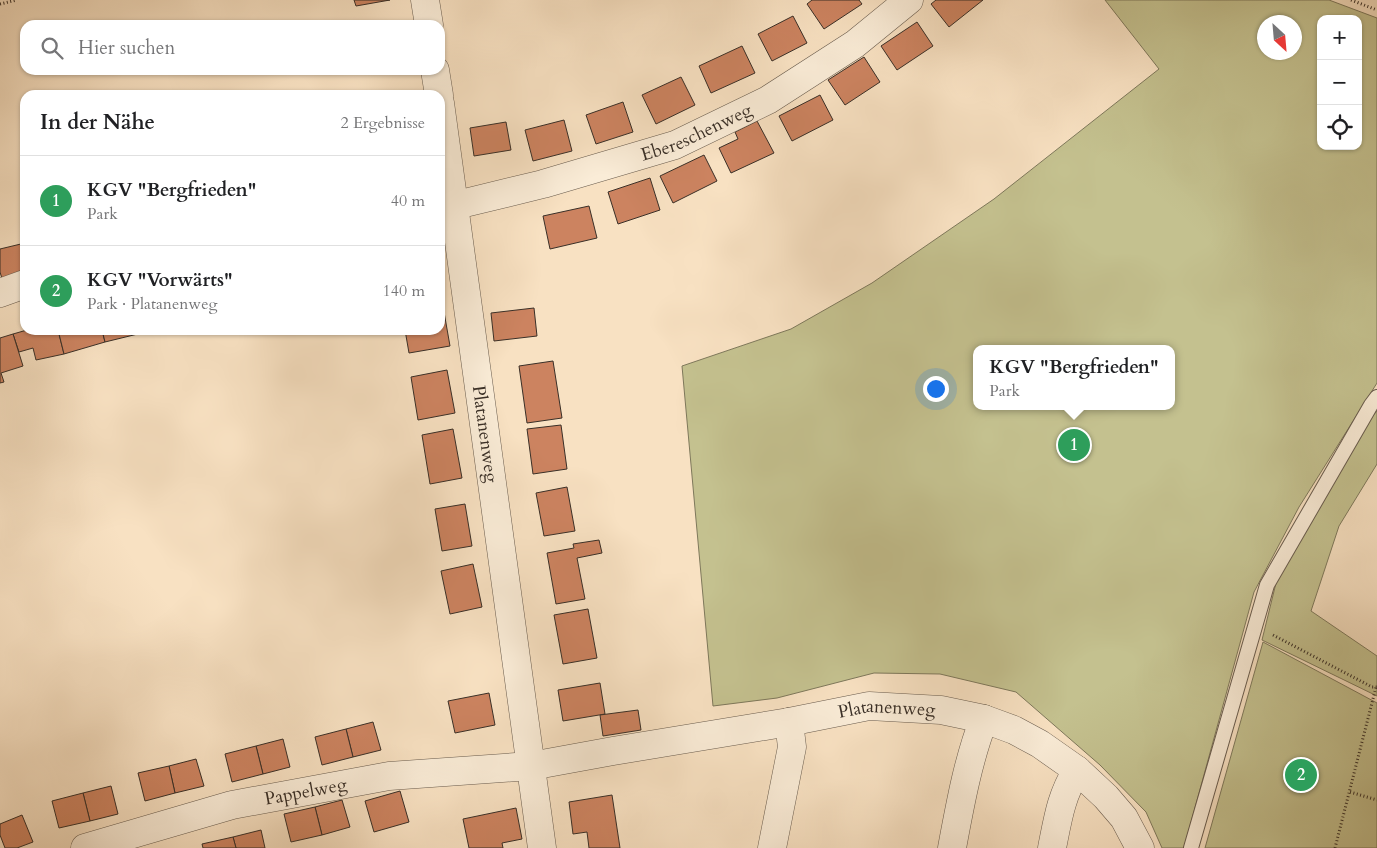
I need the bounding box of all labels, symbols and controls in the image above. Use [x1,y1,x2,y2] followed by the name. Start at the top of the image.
[1257,15,1302,60] north arrow
[1317,15,1362,150] map controls
[1317,15,1362,60] button: +
[20,20,445,75] search box
[38,34,66,62] icon: search
[78,35,175,61] text: Hier suchen
[1317,60,1362,105] button: −
[638,97,757,167] street label: Ebereschenweg
[1317,105,1362,150] button: locate
[40,108,155,137] text: In der Nähe
[340,112,425,134] text: 2 Ergebnisse
[87,177,256,203] text: KGV "Bergfrieden"
[52,190,60,212] text: 1
[391,190,425,212] text: 40 m
[87,203,118,225] text: Park
[87,267,233,293] text: KGV "Vorwärts"
[52,280,60,302] text: 2
[383,280,425,302] text: 140 m
[87,293,217,315] text: Park · Platanenweg
[973,345,1175,410] popup
[989,354,1159,380] text: KGV "Bergfrieden"
[923,376,949,402] your location
[989,380,1020,402] text: Park
[466,384,504,485] street label: Platanenweg
[1058,426,1090,464] pin: 1
[836,694,937,725] street label: Platanenweg
[1285,756,1317,794] pin: 2
[263,772,350,812] street label: Pappelweg

